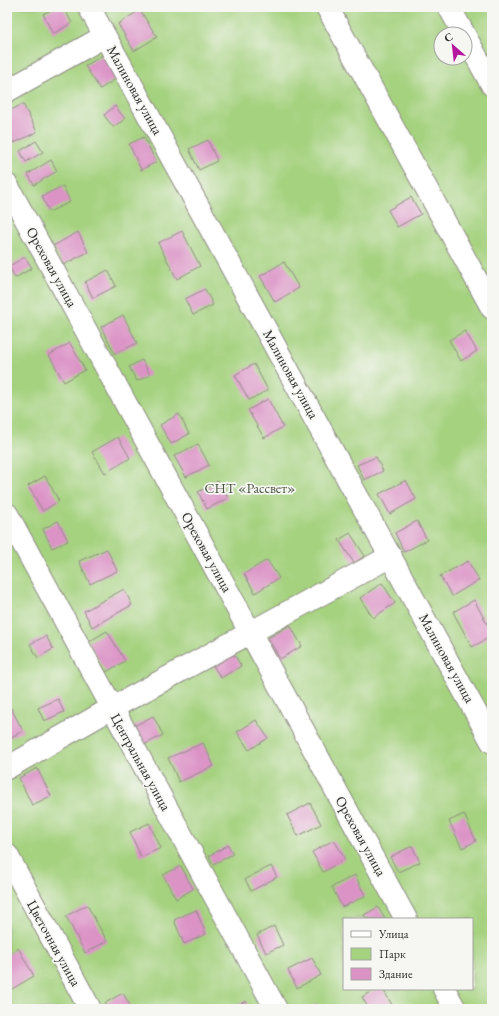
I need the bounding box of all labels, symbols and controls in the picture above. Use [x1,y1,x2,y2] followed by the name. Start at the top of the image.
[433,26,473,66] north arrow
[442,29,455,45] text: С
[103,42,167,138] street label: Малиновая улица
[23,224,82,311] street label: Ореховая улица
[259,326,323,422] street label: Малиновая улица
[205,479,295,497] park label: СНТ «Рассвет»
[178,509,237,596] street label: Ореховая улица
[415,610,479,706] street label: Малиновая улица
[107,710,175,814] street label: Центральная улица
[332,793,391,880] street label: Ореховая улица
[23,897,85,990] street label: Цветочная улица
[343,918,473,990] legend
[378,926,409,942] text: Улица
[379,946,406,962] text: Парк
[379,966,413,982] text: Здание

